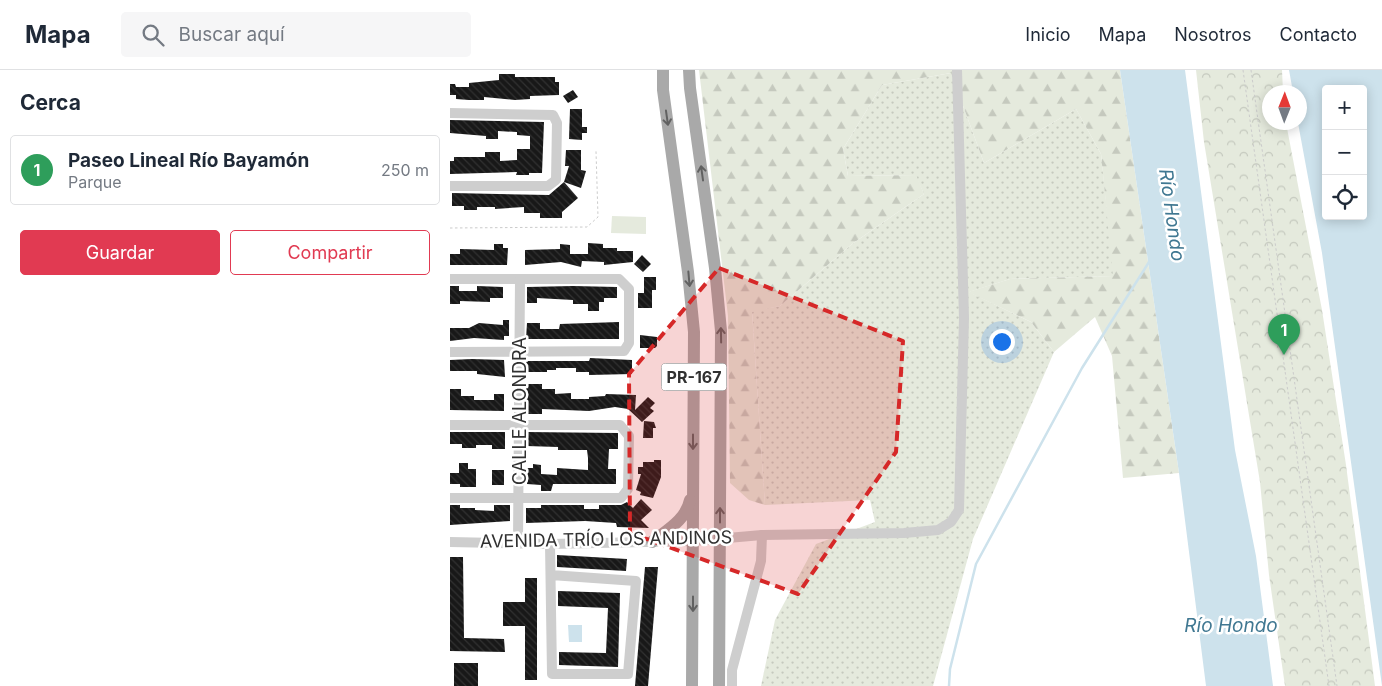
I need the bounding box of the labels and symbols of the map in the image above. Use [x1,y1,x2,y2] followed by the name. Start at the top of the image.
[1262,85,1307,130] north arrow
[662,110,672,126] one-way arrow
[696,166,706,182] one-way arrow
[1154,167,1190,263] water label: Río Hondo
[684,271,694,287] one-way arrow
[1268,314,1300,355] pin: 1
[716,327,725,343] one-way arrow
[989,329,1015,355] your location
[509,337,530,485] street label: CALLE ALONDRA
[662,364,726,390] road number: PR-167
[689,433,698,449] one-way arrow
[715,507,725,524] one-way arrow
[480,525,732,552] street label: AVENIDA TRÍO LOS ANDINOS
[688,596,698,612] one-way arrow
[1184,614,1278,637] water label: Río Hondo

